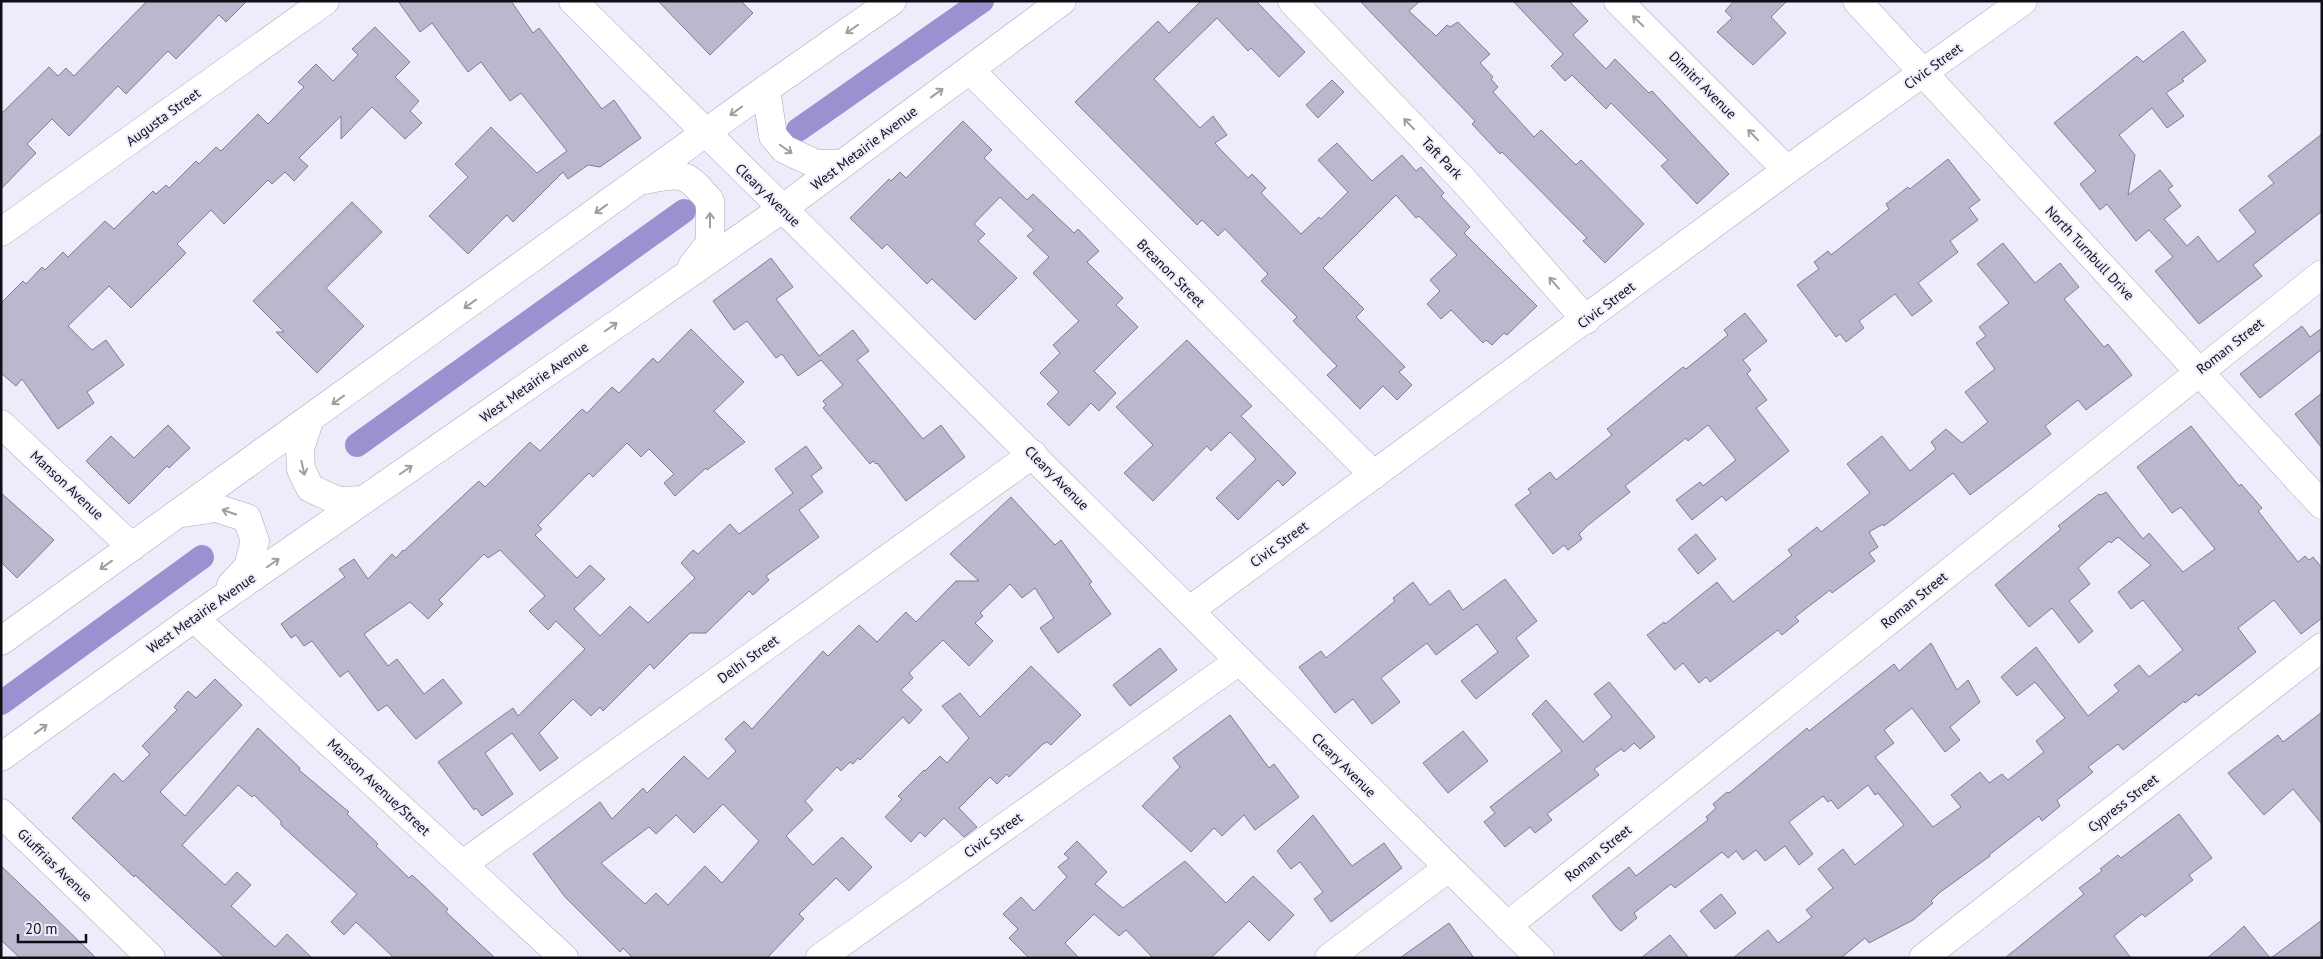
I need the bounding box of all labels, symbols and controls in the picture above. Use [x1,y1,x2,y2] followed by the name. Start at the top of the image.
[1632,15,1644,27] one-way arrow
[845,24,859,34] one-way arrow
[1900,39,1966,93] street label: Civic Street
[1665,47,1741,123] street label: Dimitri Avenue
[122,84,204,150] street label: Augusta Street
[930,88,943,99] one-way arrow
[807,102,921,194] street label: West Metairie Avenue
[729,106,743,116] one-way arrow
[1403,118,1415,130] one-way arrow
[1747,129,1759,142] one-way arrow
[1418,133,1467,183] street label: Taft Park
[779,144,793,154] one-way arrow
[732,159,804,231] street label: Cleary Avenue
[2042,202,2138,304] street label: North Turnbull Drive
[595,204,609,214] one-way arrow
[705,212,715,228] one-way arrow
[1133,235,1209,311] street label: Breanon Street
[1548,277,1559,290] one-way arrow
[1574,277,1639,333] street label: Civic Street
[463,299,477,309] one-way arrow
[2193,314,2268,378] street label: Roman Street
[604,322,618,332] one-way arrow
[476,338,592,426] street label: West Metairie Avenue
[332,394,345,405] one-way arrow
[1021,442,1093,514] street label: Cleary Avenue
[27,446,107,524] street label: Manson Avenue
[298,459,308,475] one-way arrow
[399,465,413,475] one-way arrow
[221,507,237,516] one-way arrow
[1246,517,1312,571] street label: Civic Street
[266,558,280,568] one-way arrow
[99,560,113,570] one-way arrow
[1877,567,1951,632] street label: Roman Street
[143,569,259,657] street label: West Metairie Avenue
[714,631,782,687] street label: Delhi Street
[34,724,48,734] one-way arrow
[1308,729,1380,801] street label: Cleary Avenue
[324,735,434,840] street label: Manson Avenue/Street
[2084,770,2162,836] street label: Cypress Street
[960,808,1026,862] street label: Civic Street
[1561,820,1635,885] street label: Roman Street
[14,825,96,905] street label: Giuffrias Avenue
[18,912,85,944] scale bar
[25,919,58,938] text: 20 m

